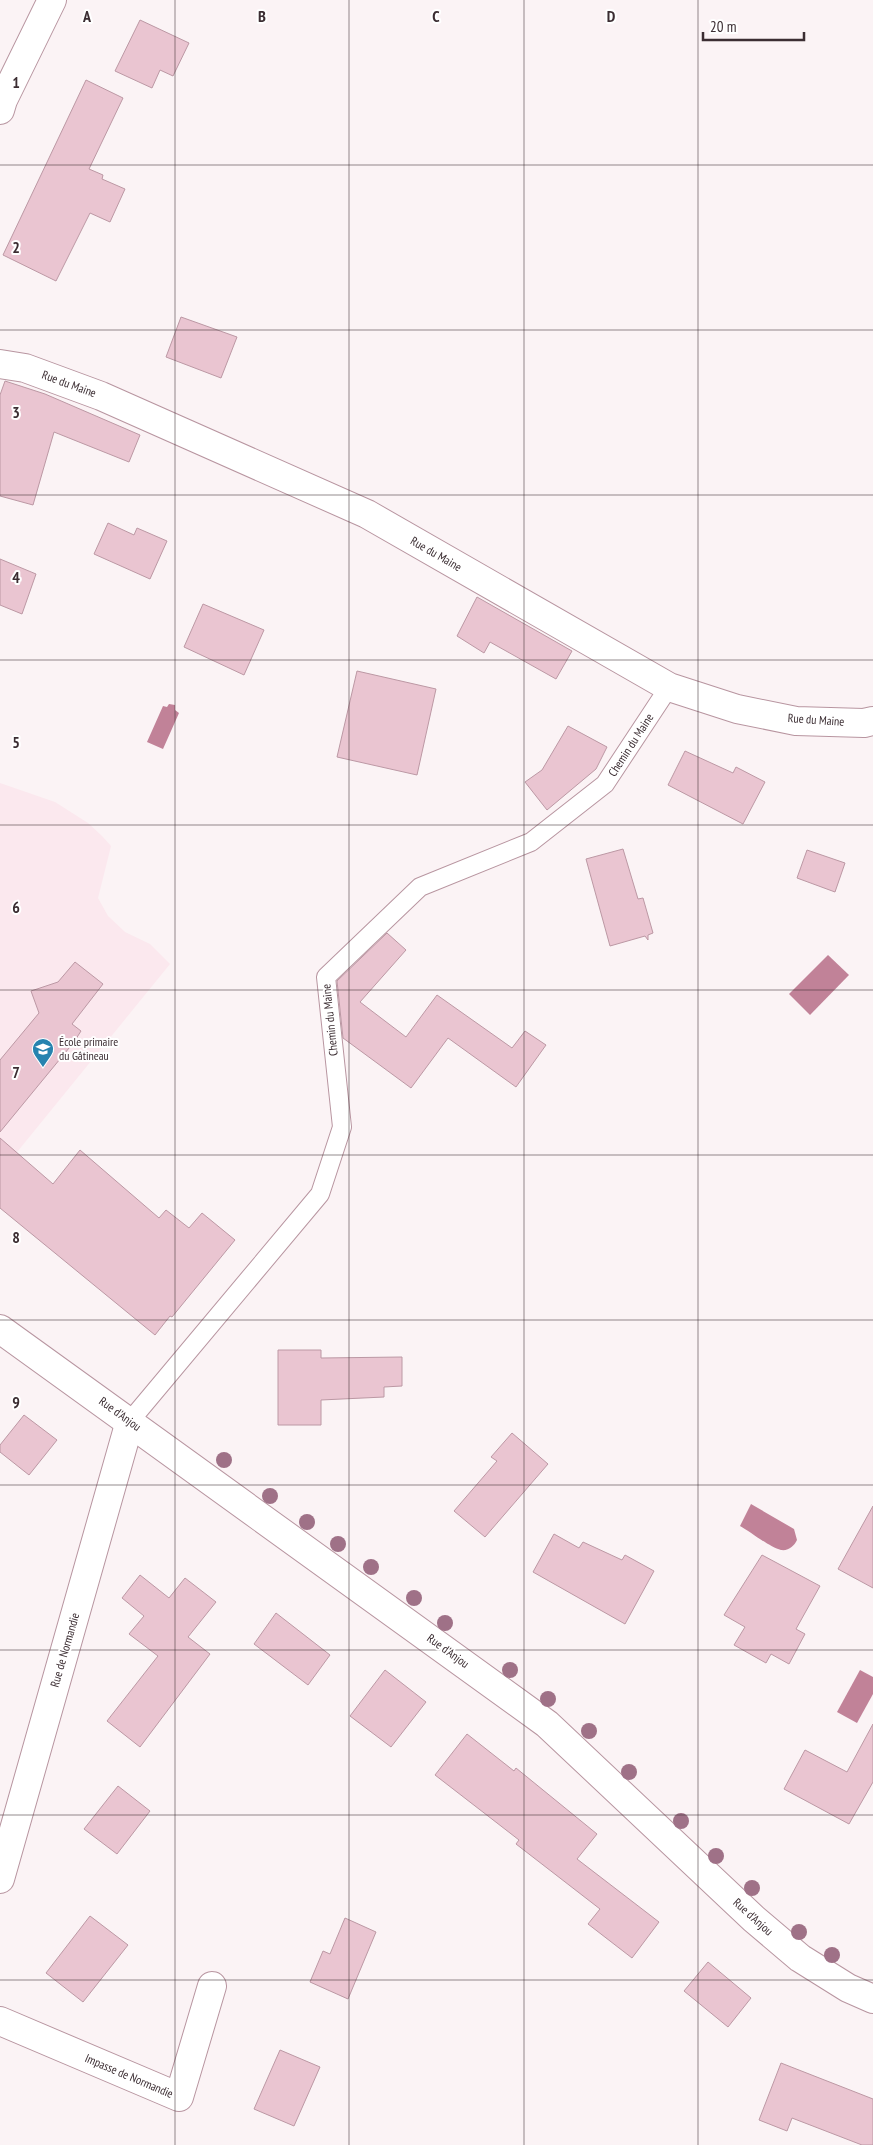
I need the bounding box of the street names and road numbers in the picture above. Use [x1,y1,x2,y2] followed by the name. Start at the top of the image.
[40,367,98,400] street label: Rue du Maine
[408,533,465,574] street label: Rue du Maine
[605,710,657,779] street label: Chemin du Maine
[787,710,845,729] street label: Rue du Maine
[318,983,341,1057] street label: Chemin du Maine
[96,1393,144,1434] street label: Rue d'Anjou
[47,1611,82,1689] street label: Rue de Normandie
[424,1630,472,1671] street label: Rue d'Anjou
[730,1895,776,1938] street label: Rue d'Anjou
[83,2050,176,2101] street label: Impasse de Normandie

